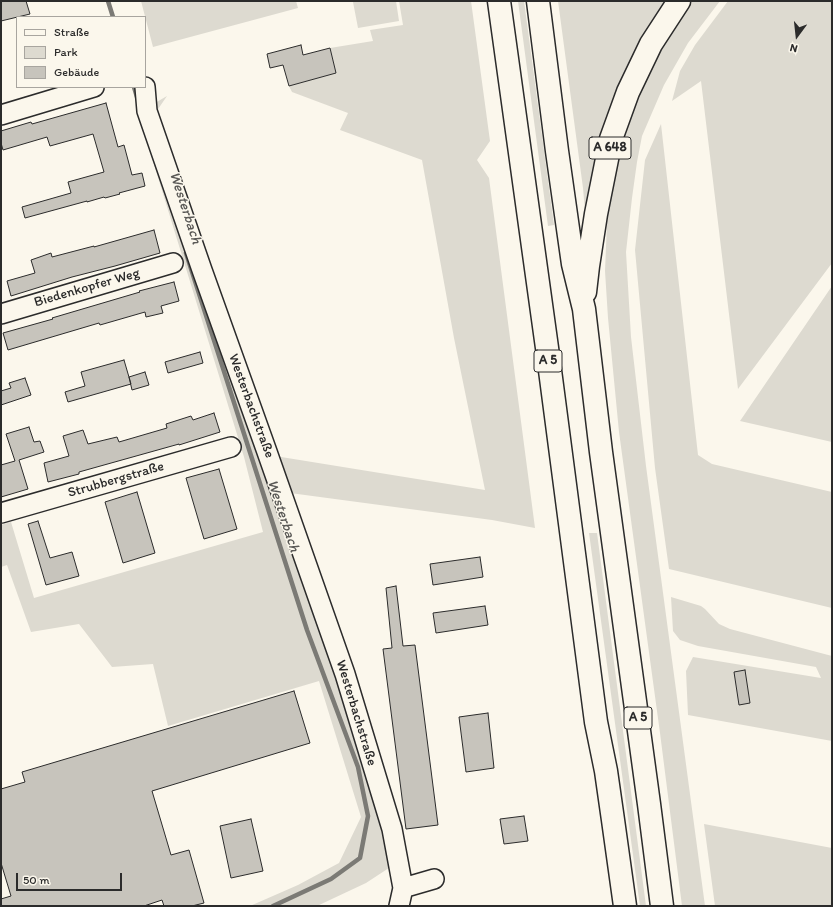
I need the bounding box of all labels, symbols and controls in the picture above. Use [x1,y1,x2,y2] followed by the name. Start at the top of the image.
[16,16,146,88] legend
[777,16,817,56] north arrow
[54,25,89,39] text: Straße
[788,41,799,55] text: N
[54,45,78,59] text: Park
[54,65,99,79] text: Gebäude
[589,137,631,159] road number: A 648
[165,169,205,247] water label: Westerbach
[32,265,142,311] street label: Biedenkopfer Weg
[534,350,562,372] road number: A 5
[224,352,278,460] street label: Westerbachstraße
[66,458,166,502] street label: Strubbergstraße
[263,477,303,555] water label: Westerbach
[332,658,380,768] street label: Westerbachstraße
[624,707,652,729] road number: A 5
[18,865,124,891] scale bar
[23,873,49,887] text: 50 m

